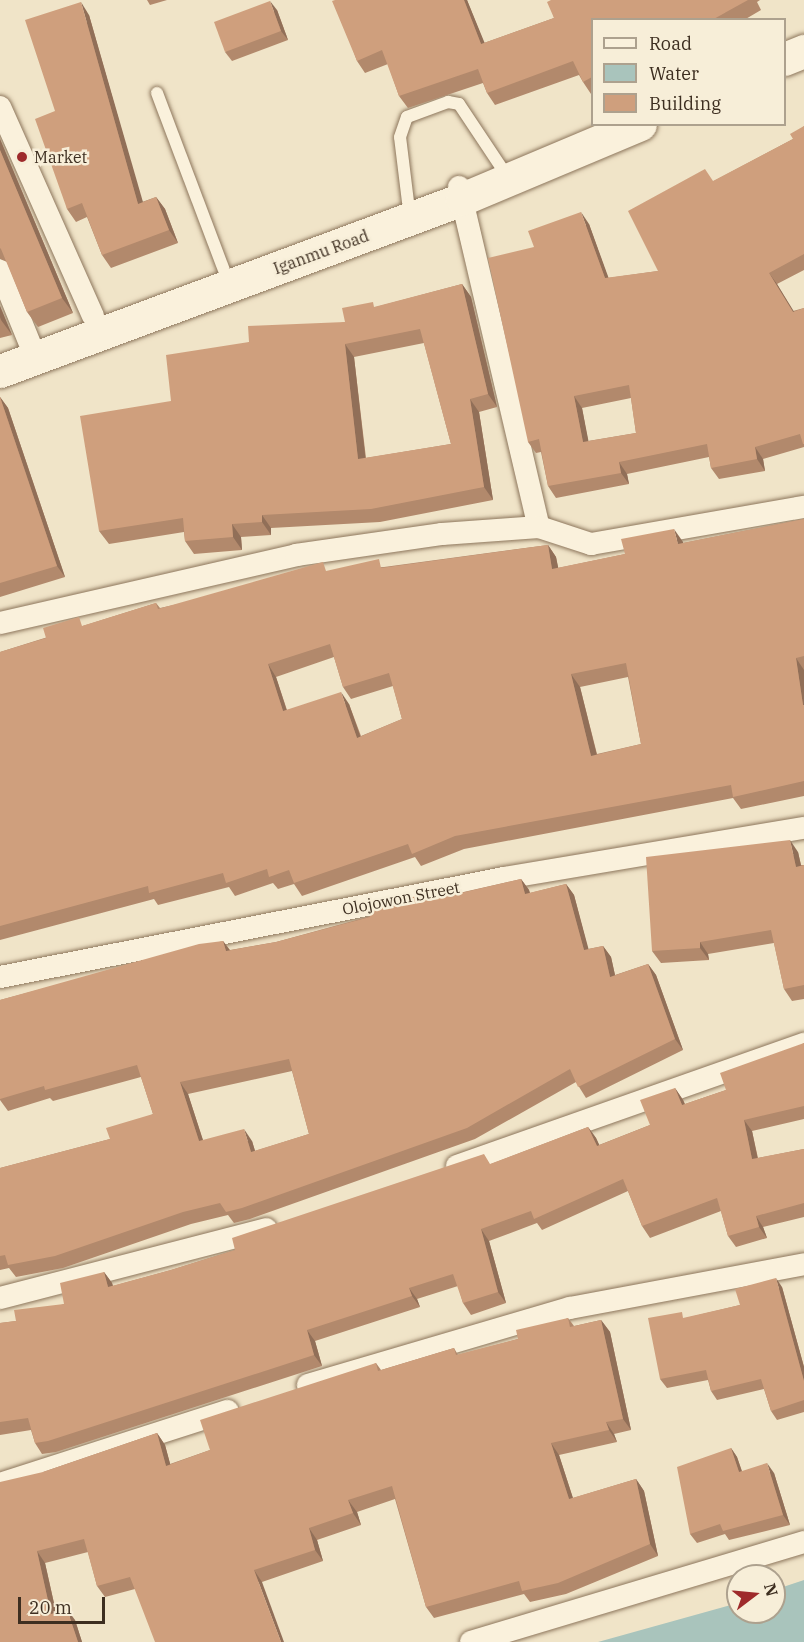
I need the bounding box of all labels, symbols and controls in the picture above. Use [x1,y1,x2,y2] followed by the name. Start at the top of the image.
[591,18,786,126] legend
[649,32,692,55] text: Road
[649,62,699,85] text: Water
[649,92,721,115] text: Building
[34,147,87,167] place label: Market
[15,150,29,164] marker: Market
[271,226,371,278] street label: Iganmu Road
[341,877,461,919] street label: Olojowon Street
[726,1564,786,1624] north arrow
[760,1581,783,1598] text: N
[21,1585,108,1623] scale bar
[29,1596,72,1619] text: 20 m

